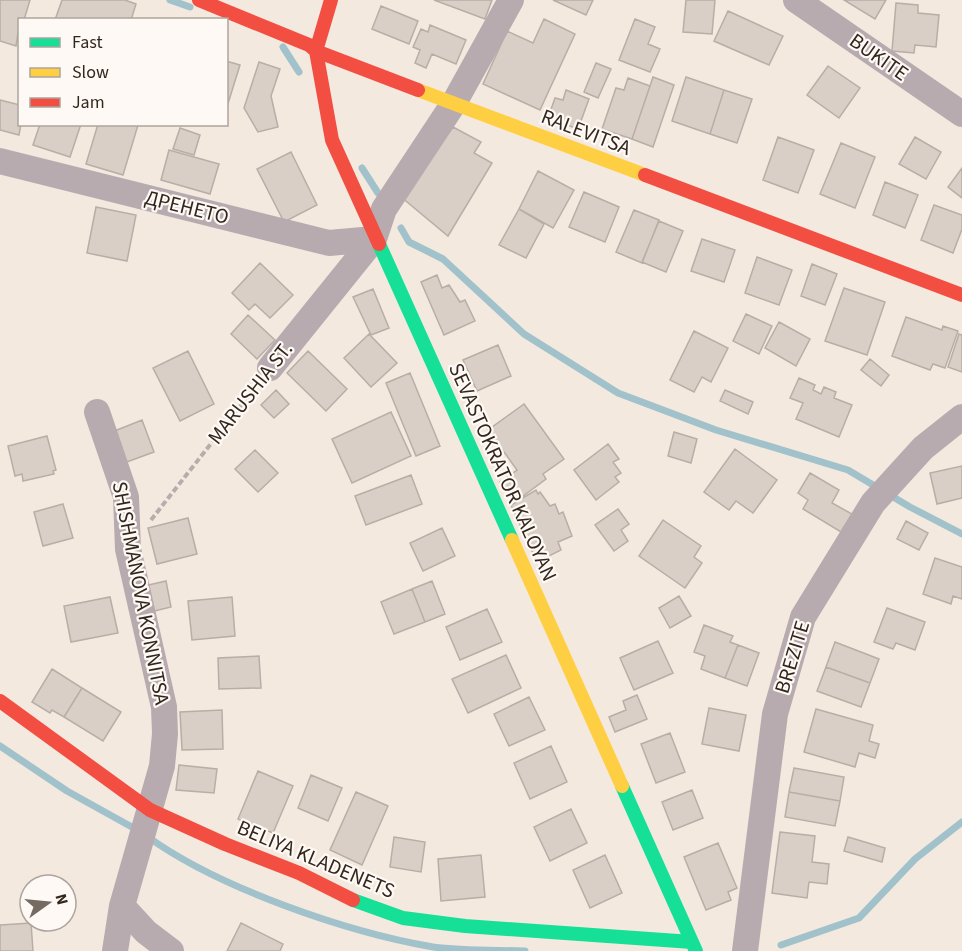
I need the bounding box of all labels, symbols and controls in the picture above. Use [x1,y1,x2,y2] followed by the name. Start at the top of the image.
[18,18,228,126] legend
[843,26,915,88] street label: BUKITE
[72,30,103,55] text: Fast
[72,60,109,85] text: Slow
[72,90,105,115] text: Jam
[537,101,636,163] street label: RALEVITSA
[142,182,232,232] street label: ДРЕНЕТО
[200,335,300,451] street label: MARUSHIA ST.
[441,358,565,586] street label: SEVASTOKRATOR KALOYAN
[105,479,177,708] street label: SHISHMANOVA KONNITSA
[767,617,817,697] street label: BREZITE
[233,812,399,906] street label: BELIYA KLADENETS
[18,873,78,933] north arrow
[50,891,74,907] text: N

